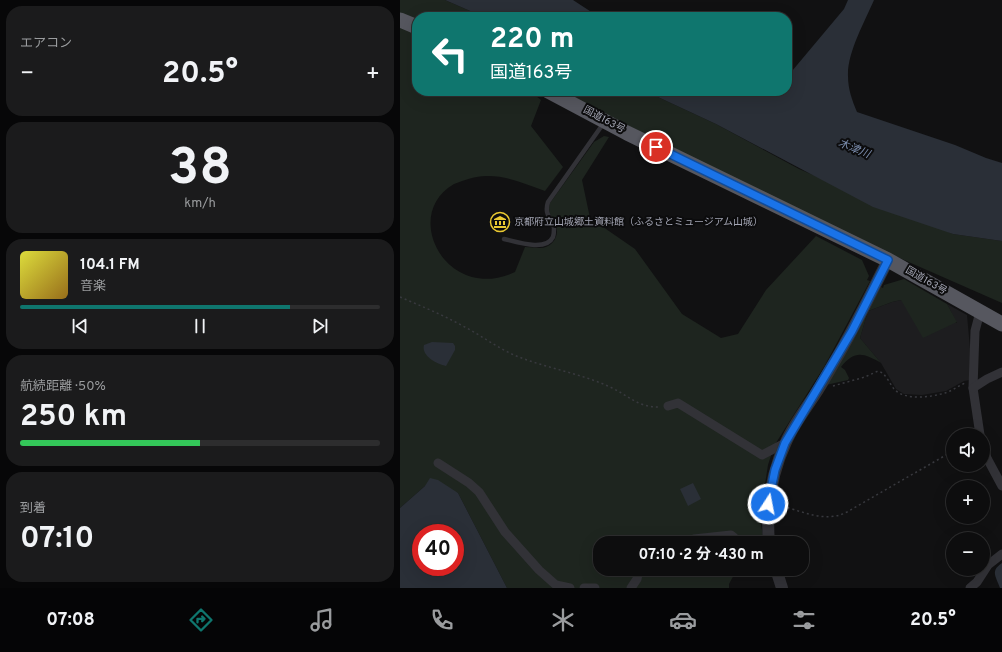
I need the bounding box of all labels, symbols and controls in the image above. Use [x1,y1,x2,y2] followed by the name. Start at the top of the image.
[490,22,574,58] text: 220 m
[424,28,476,80] icon: left
[20,36,72,52] text: エアコン
[162,56,238,93] text: 20.5°
[20,61,34,88] text: −
[366,61,380,88] text: +
[490,62,572,85] text: 国道163号
[581,104,627,136] street label: 国道163号
[639,130,673,164] pin
[645,136,667,158] icon: arrive
[836,136,873,162] water label: 木津川
[168,137,232,203] text: 38
[184,196,216,212] text: km/h
[489,211,511,233] museum icon: 京都府立山城郷土資料館（ふるさとミュージアム山城）
[514,216,763,229] place label: 京都府立山城郷土資料館（ふるさとミュージアム山城）
[80,256,140,275] text: 104.1 FM
[903,264,949,298] street label: 国道163号
[80,279,106,295] text: 音楽
[69,315,91,337] icon: previous
[189,315,211,337] icon: pause
[309,315,331,337] icon: next
[20,379,106,395] text: 航続距離 · 50%
[20,399,127,436] text: 250 km
[946,428,990,576] map controls
[946,428,990,472] button: sound
[946,480,990,524] button: +
[747,483,789,525] position arrow
[20,501,46,517] text: 到着
[20,521,94,558] text: 07:10
[412,524,464,576] speed limit sign: 40
[946,532,990,576] button: −
[638,546,764,565] text: 07:10 · 2 分 · 430 m
[187,606,215,634] icon: directions
[308,606,336,634] icon: music
[428,606,456,634] icon: phone
[549,606,577,634] icon: climate
[669,606,697,634] icon: car
[790,606,818,634] icon: filters
[46,609,95,632] text: 07:08
[910,609,956,632] text: 20.5°

